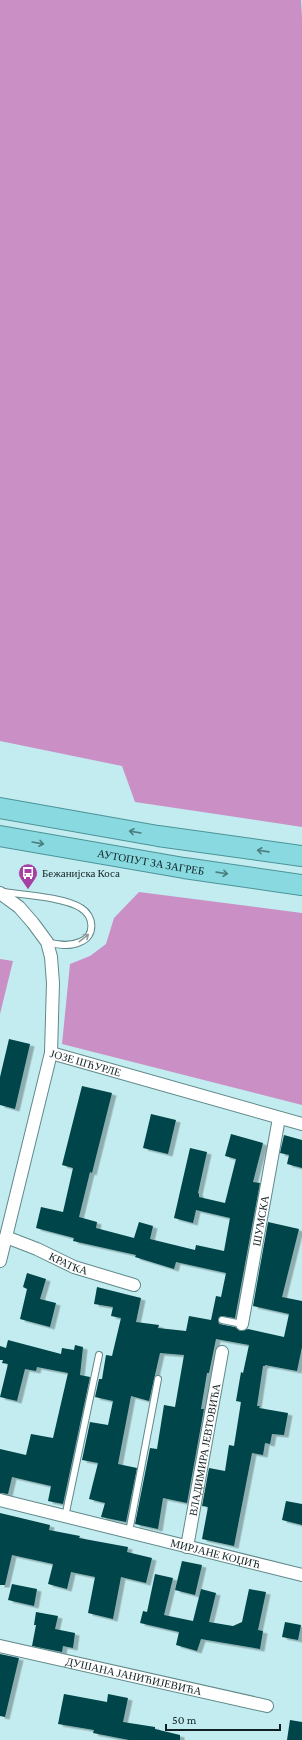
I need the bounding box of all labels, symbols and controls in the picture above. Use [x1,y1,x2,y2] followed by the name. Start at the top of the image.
[129,828,142,836] one-way arrow
[31,839,44,847] one-way arrow
[96,847,205,877] street label: АУТОПУТ ЗА ЗАГРЕБ
[257,847,270,855] one-way arrow
[17,862,39,890] bus stop icon: Бежанијска Коса
[42,867,120,879] place label: Бежанијска Коса
[215,869,228,877] one-way arrow
[78,934,89,943] one-way arrow
[49,1047,123,1079] street label: ЈОЗЕ ШЋУРЛЕ
[250,1194,271,1247] street label: ШУМСКА
[47,1250,89,1277] street label: КРАТКА
[187,1382,222,1517] street label: ВЛАДИМИРА ЈЕВТОВИЋА
[169,1537,262,1570] street label: МИРЈАНЕ КОЏИЋ
[64,1655,203,1697] street label: ДУШАНА ЈАНИЋИЈЕВИЋА
[166,1706,280,1732] scale bar
[172,1713,197,1727] text: 50 m

